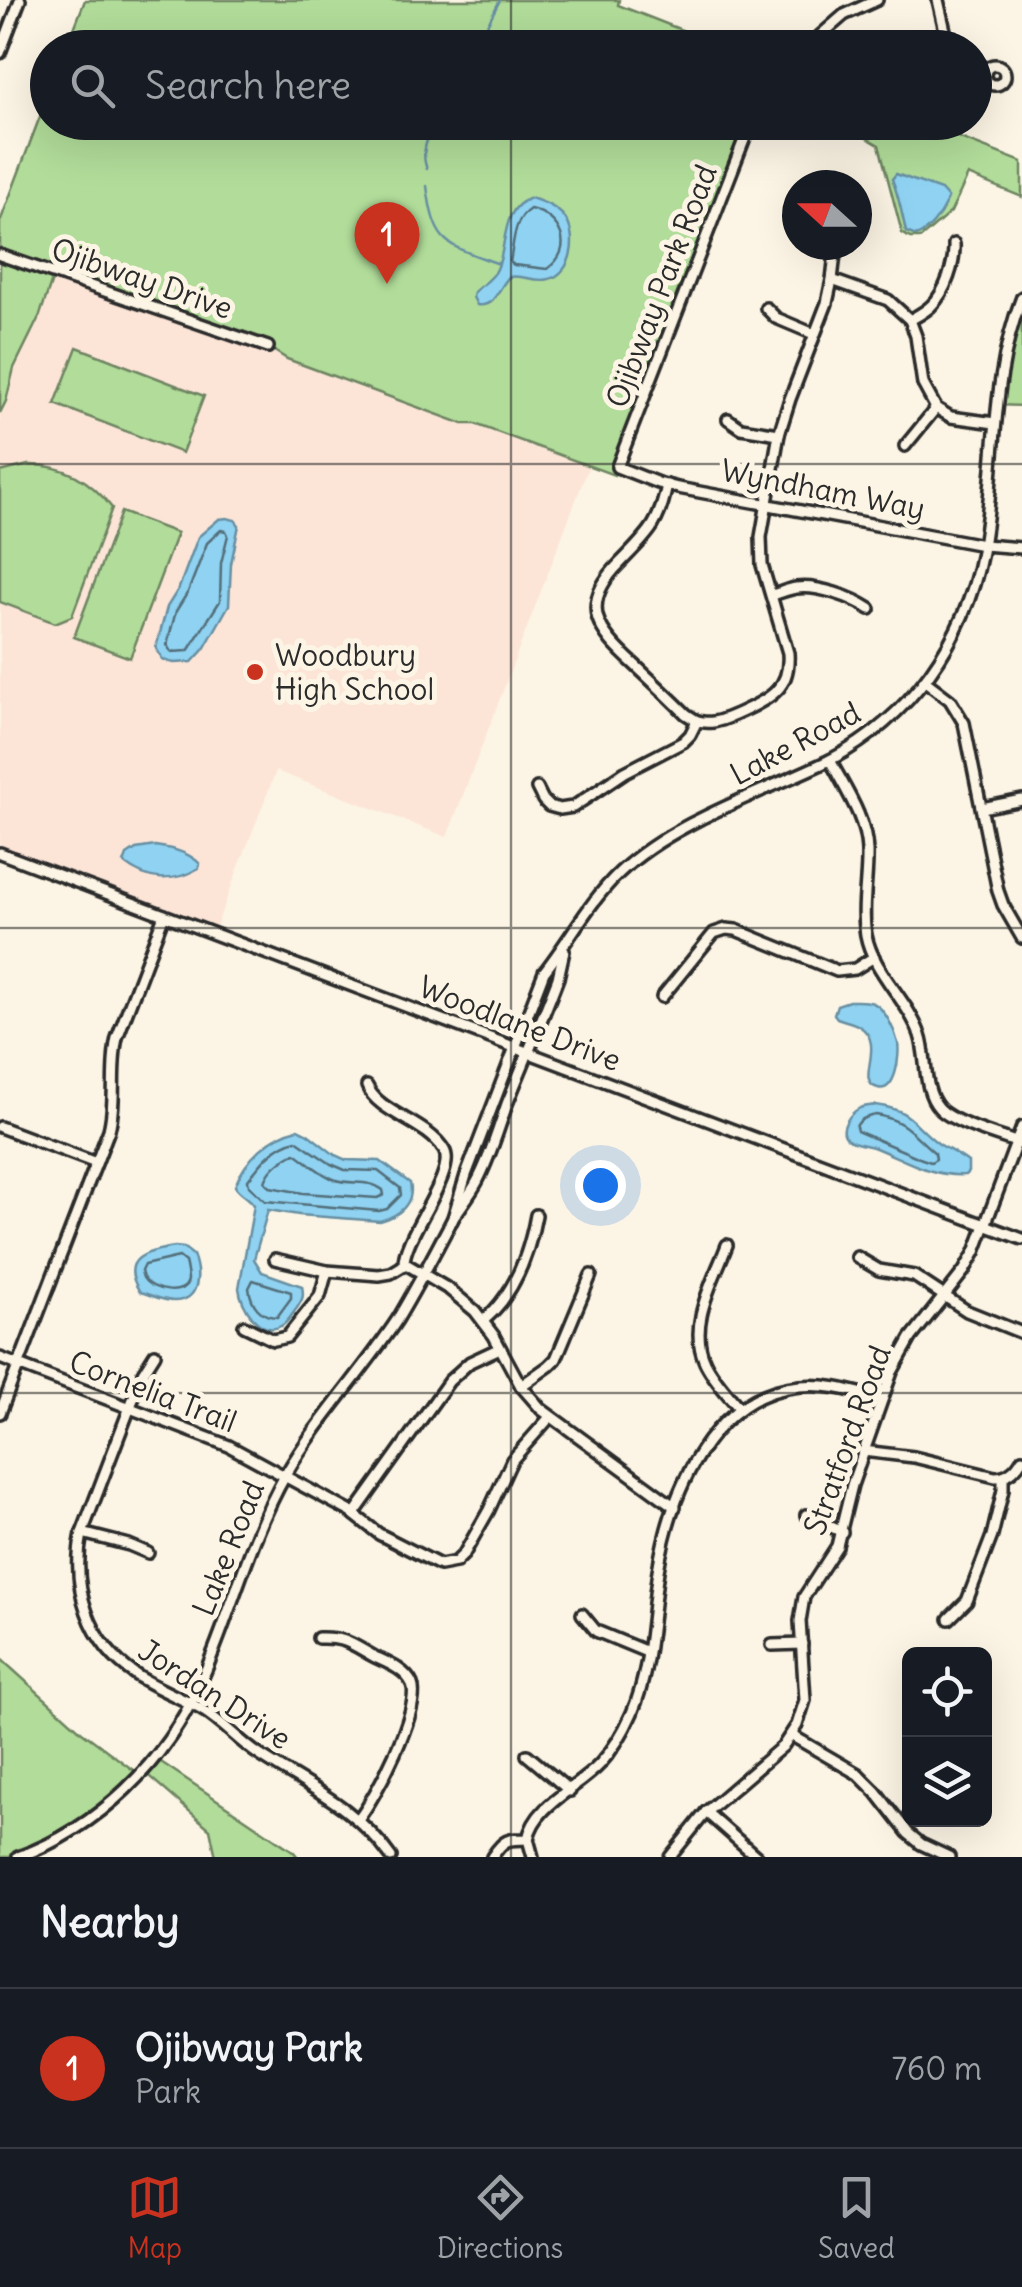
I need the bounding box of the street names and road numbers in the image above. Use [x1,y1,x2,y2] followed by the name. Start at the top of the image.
[597,159,725,413] street label: Ojibway Park Road
[47,229,237,327] street label: Ojibway Drive
[718,451,928,527] street label: Wyndham Way
[723,693,867,793] street label: Lake Road
[414,967,626,1079] street label: Woodlane Drive
[795,1340,899,1540] street label: Stratford Road
[64,1342,242,1440] street label: Cornelia Trail
[184,1475,272,1621] street label: Lake Road
[132,1631,298,1757] street label: Jordan Drive

